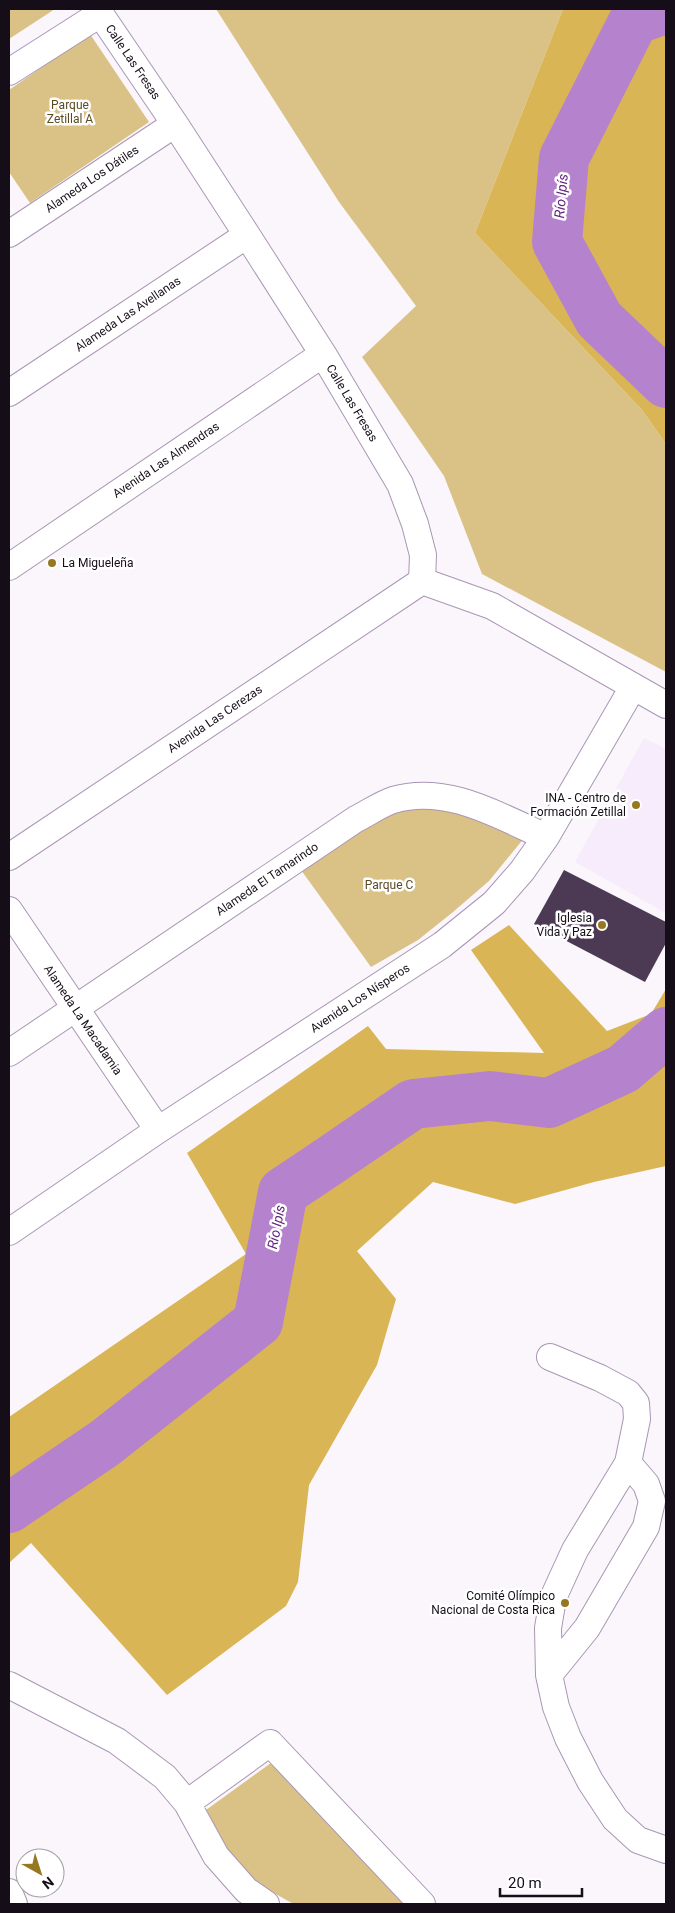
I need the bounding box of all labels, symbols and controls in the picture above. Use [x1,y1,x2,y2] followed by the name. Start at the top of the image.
[103,22,163,102] street label: Calle Las Fresas
[47,98,93,126] park label: Parque Zetillal A
[43,143,141,215] street label: Alameda Los Dátiles
[551,173,571,219] water label: Río Ipís
[73,274,183,354] street label: Alameda Las Avellanas
[323,362,381,444] street label: Calle Las Fresas
[110,419,222,501] street label: Avenida Las Almendras
[62,556,134,570] place label: La Migueleña
[46,557,58,569] marker: La Migueleña
[165,682,265,756] street label: Avenida Las Cerezas
[530,791,626,819] place label: INA - Centro de Formación Zetillal
[630,799,642,811] marker: INA - Centro de Formación Zetillal
[213,840,321,918] street label: Alameda El Tamarindo
[365,878,413,892] park label: Parque C
[537,911,592,939] place label: Iglesia Vida y Paz
[596,919,608,931] marker: Iglesia Vida y Paz
[308,961,412,1035] street label: Avenida Los Nísperos
[41,962,125,1078] street label: Alameda La Macadamia
[264,1204,288,1250] water label: Río Ipís
[431,1589,555,1617] place label: Comité Olímpico Nacional de Costa Rica
[559,1597,571,1609] marker: Comité Olímpico Nacional de Costa Rica
[15,1848,65,1898] north arrow
[500,1866,582,1898] scale bar
[39,1874,57,1892] text: N
[508,1874,542,1892] text: 20 m

